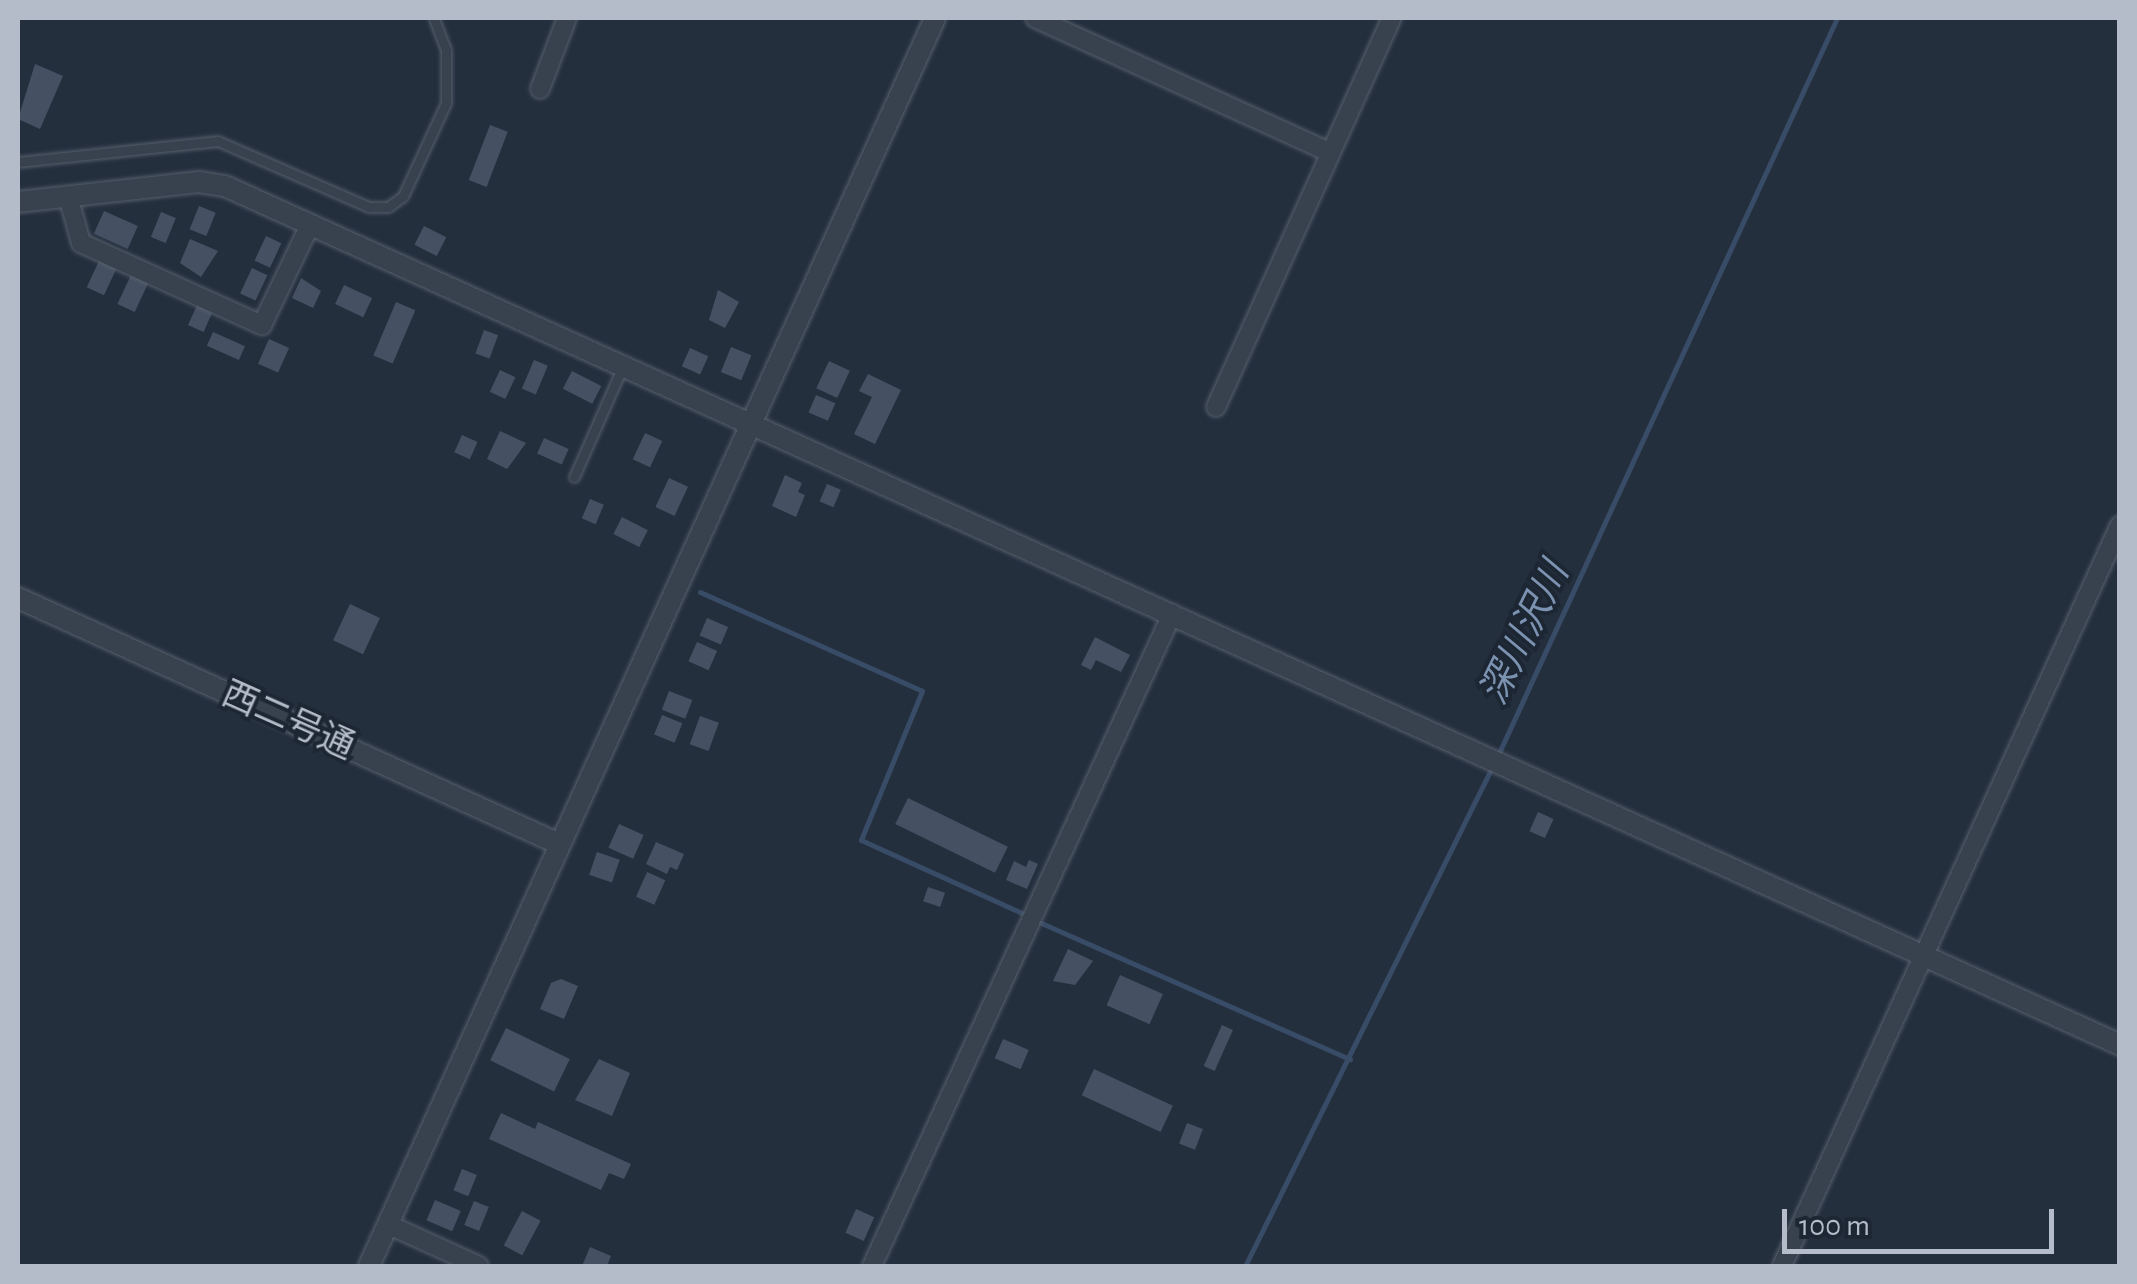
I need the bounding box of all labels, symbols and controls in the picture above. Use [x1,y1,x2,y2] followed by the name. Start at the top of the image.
[1472,556,1580,712] water label: 深川沢川
[216,673,360,769] street label: 西二号通
[1787,1189,2060,1251] scale bar
[1799,1211,1870,1241] text: 100 m

